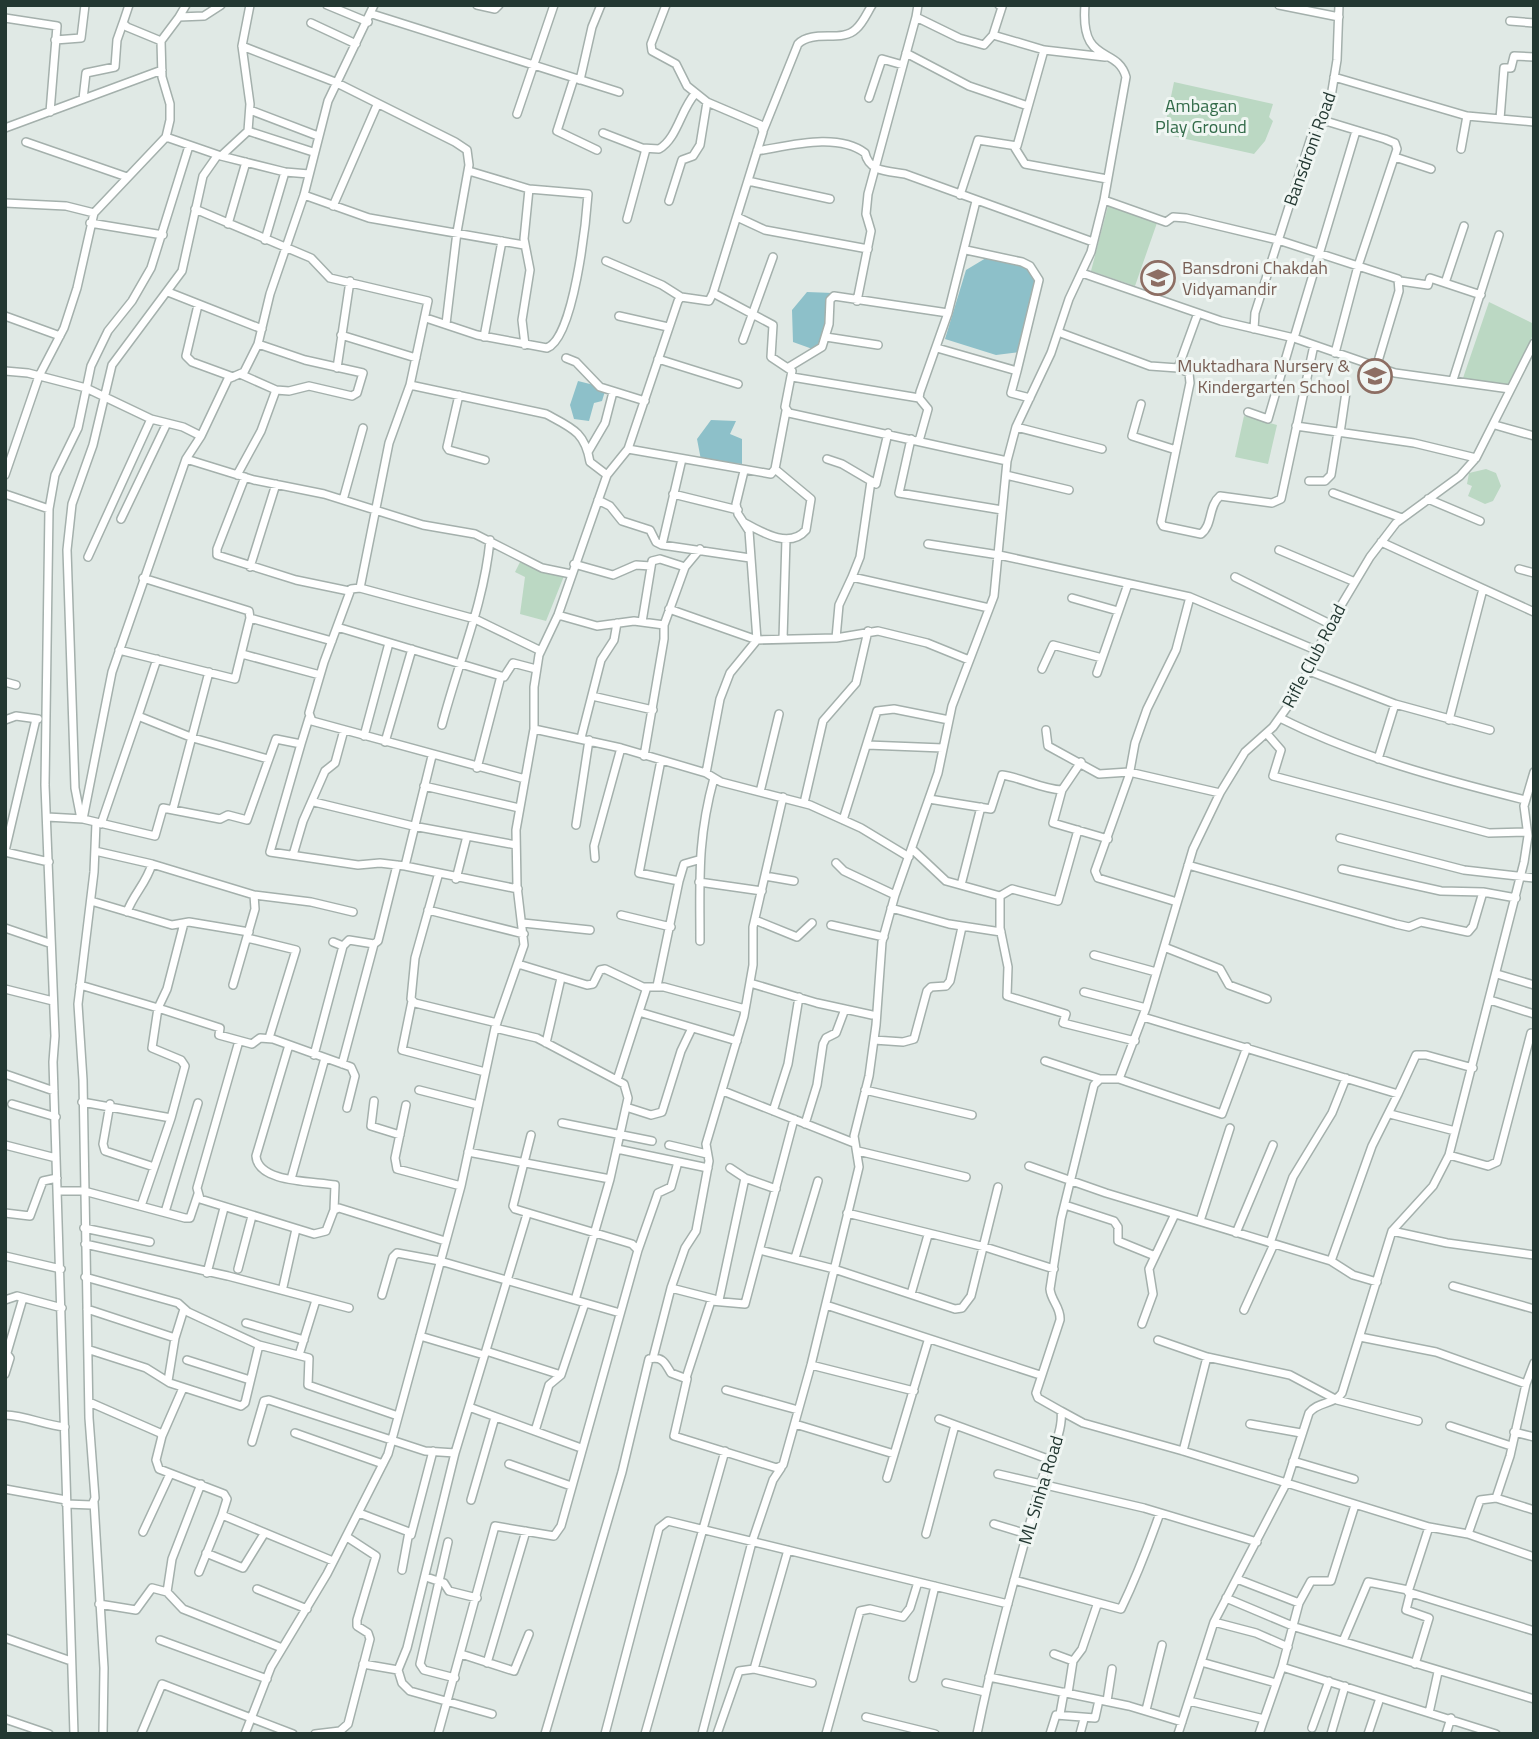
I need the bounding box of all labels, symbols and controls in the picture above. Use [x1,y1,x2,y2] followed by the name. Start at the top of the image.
[1276,88,1343,210] street label: Bansdroni Road
[1155,92,1247,140] park label: Ambagan Play Ground
[1182,254,1328,302] place label: Bansdroni Chakdah Vidyamandir
[1139,259,1177,297] school or university icon: Bansdroni Chakdah Vidyamandir
[1177,352,1351,400] place label: Muktadhara Nursery & Kindergarten School
[1356,357,1394,395] school or university icon: Muktadhara Nursery & Kindergarten School
[1275,599,1352,712] street label: Rifle Club Road
[1011,1432,1070,1548] street label: ML Sinha Road

